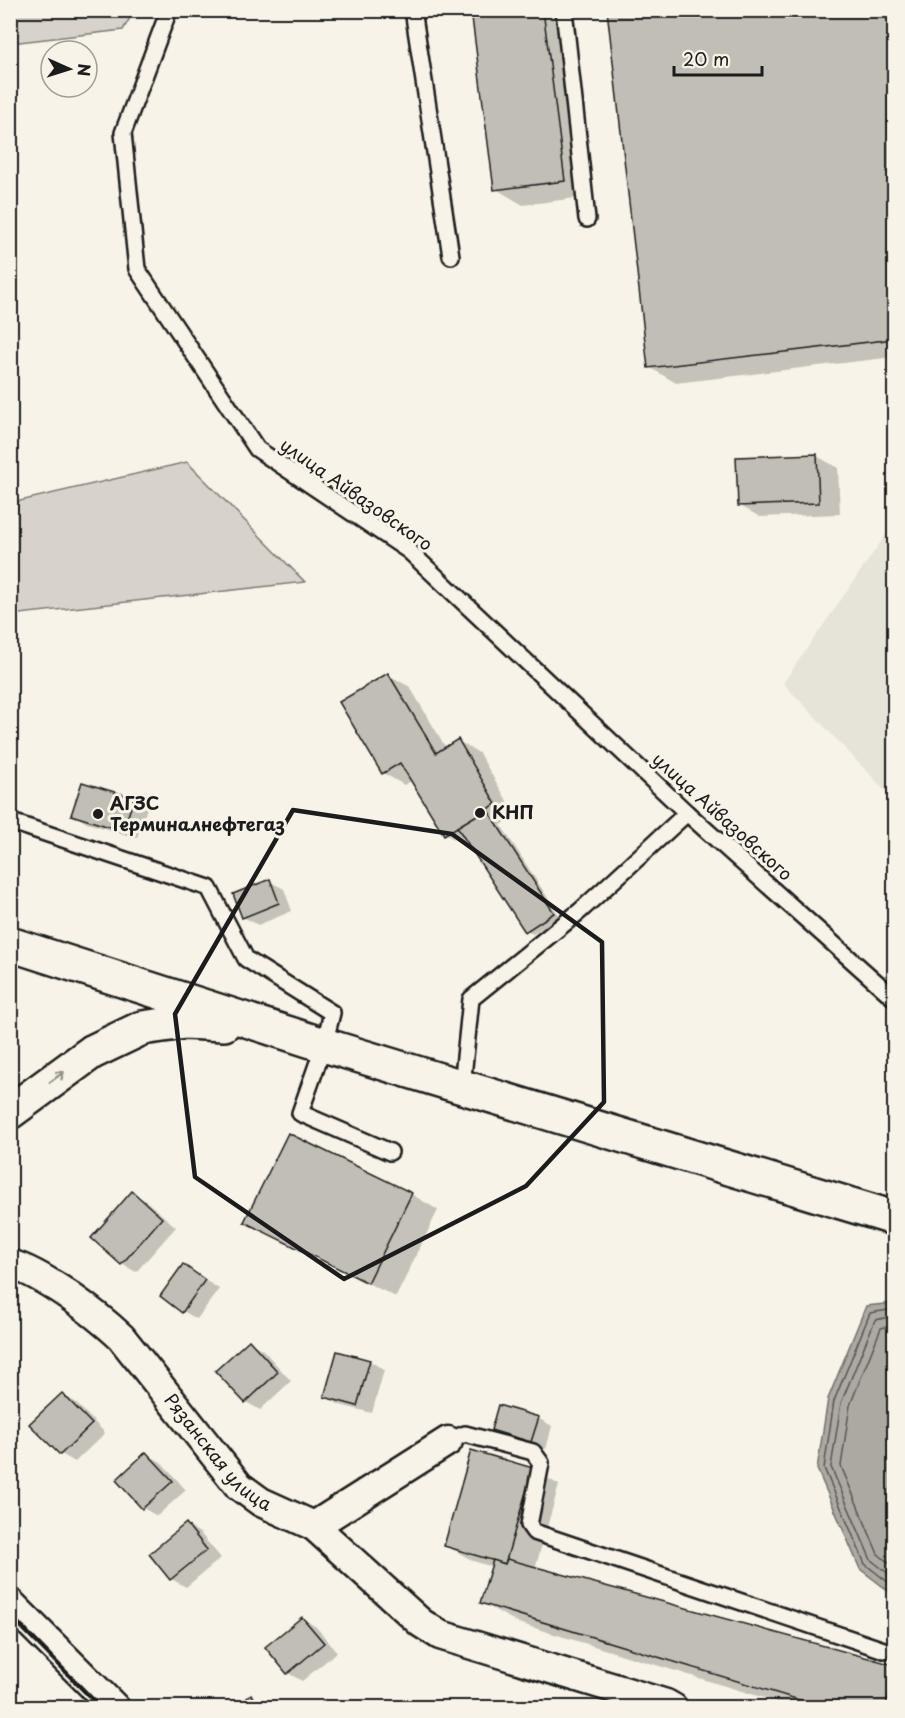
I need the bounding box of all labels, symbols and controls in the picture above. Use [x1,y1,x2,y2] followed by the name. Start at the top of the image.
[39,39,99,99] north arrow
[674,39,762,77] scale bar
[683,45,729,72] text: 20 m
[73,63,97,77] text: N
[275,431,439,557] street label: улица Айвазовского
[647,745,799,886] street label: улица Айвазовского
[110,789,285,837] place label: АГЗС Терминалнефтегаз
[492,798,534,825] place label: КНП
[473,806,487,820] marker: КНП
[91,807,105,821] marker: АГЗС Терминалнефтегаз
[49,1071,65,1083] one-way arrow
[158,1387,277,1517] street label: Рязанская улица

